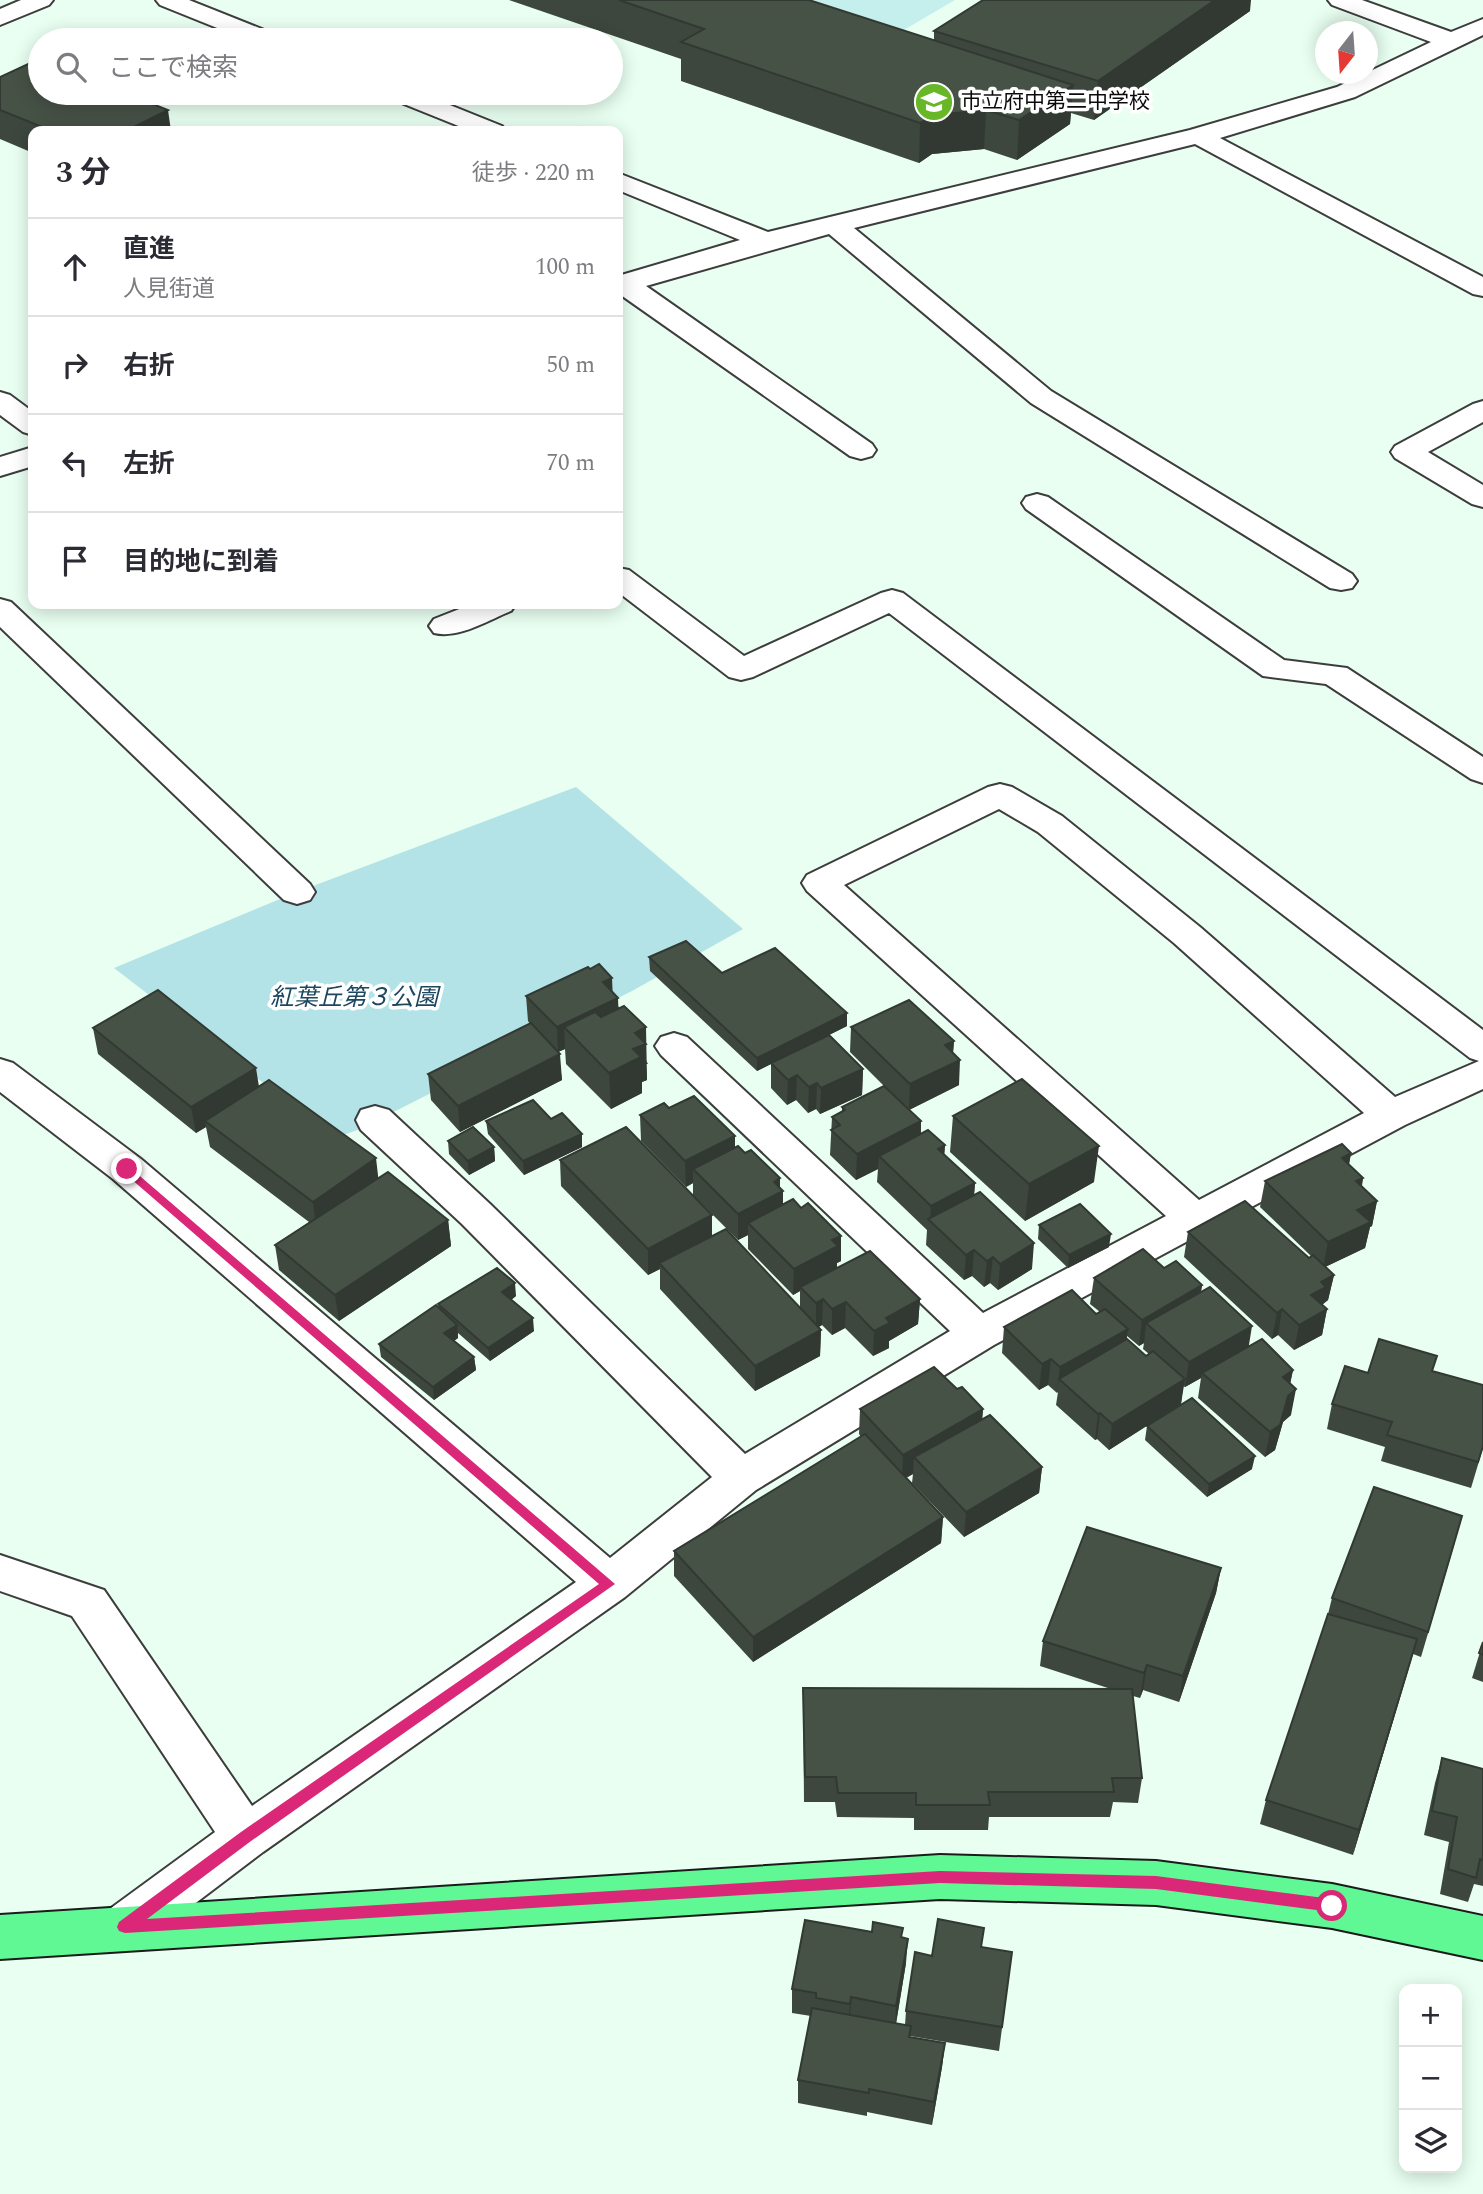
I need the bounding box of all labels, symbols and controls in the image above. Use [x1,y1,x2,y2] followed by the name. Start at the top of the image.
[1315,21,1378,84] north arrow
[28,28,623,105] search box
[52,48,90,86] icon: search
[108,48,238,88] text: ここで検索
[913,81,955,123] school or university icon: 市立府中第二中学校
[961,86,1150,118] place label: 市立府中第二中学校
[56,150,110,196] text: 3 分
[472,156,595,191] text: 徒歩 · 220 m
[123,229,175,269] text: 直進
[56,248,94,286] icon: ahead
[535,250,595,285] text: 100 m
[123,272,215,307] text: 人見街道
[56,346,94,384] icon: right
[123,346,175,386] text: 右折
[546,348,595,383] text: 50 m
[56,444,94,482] icon: left
[123,444,175,484] text: 左折
[546,446,595,481] text: 70 m
[56,542,94,580] icon: arrive
[123,542,279,582] text: 目的地に到着
[270,980,441,1016] park label: 紅葉丘第３公園
[111,1153,142,1184] route end
[1316,1890,1347,1921] route start
[1399,1984,1462,2173] map controls
[1399,1984,1462,2047] button: +
[1399,2047,1462,2110] button: −
[1399,2110,1462,2173] button: layers

